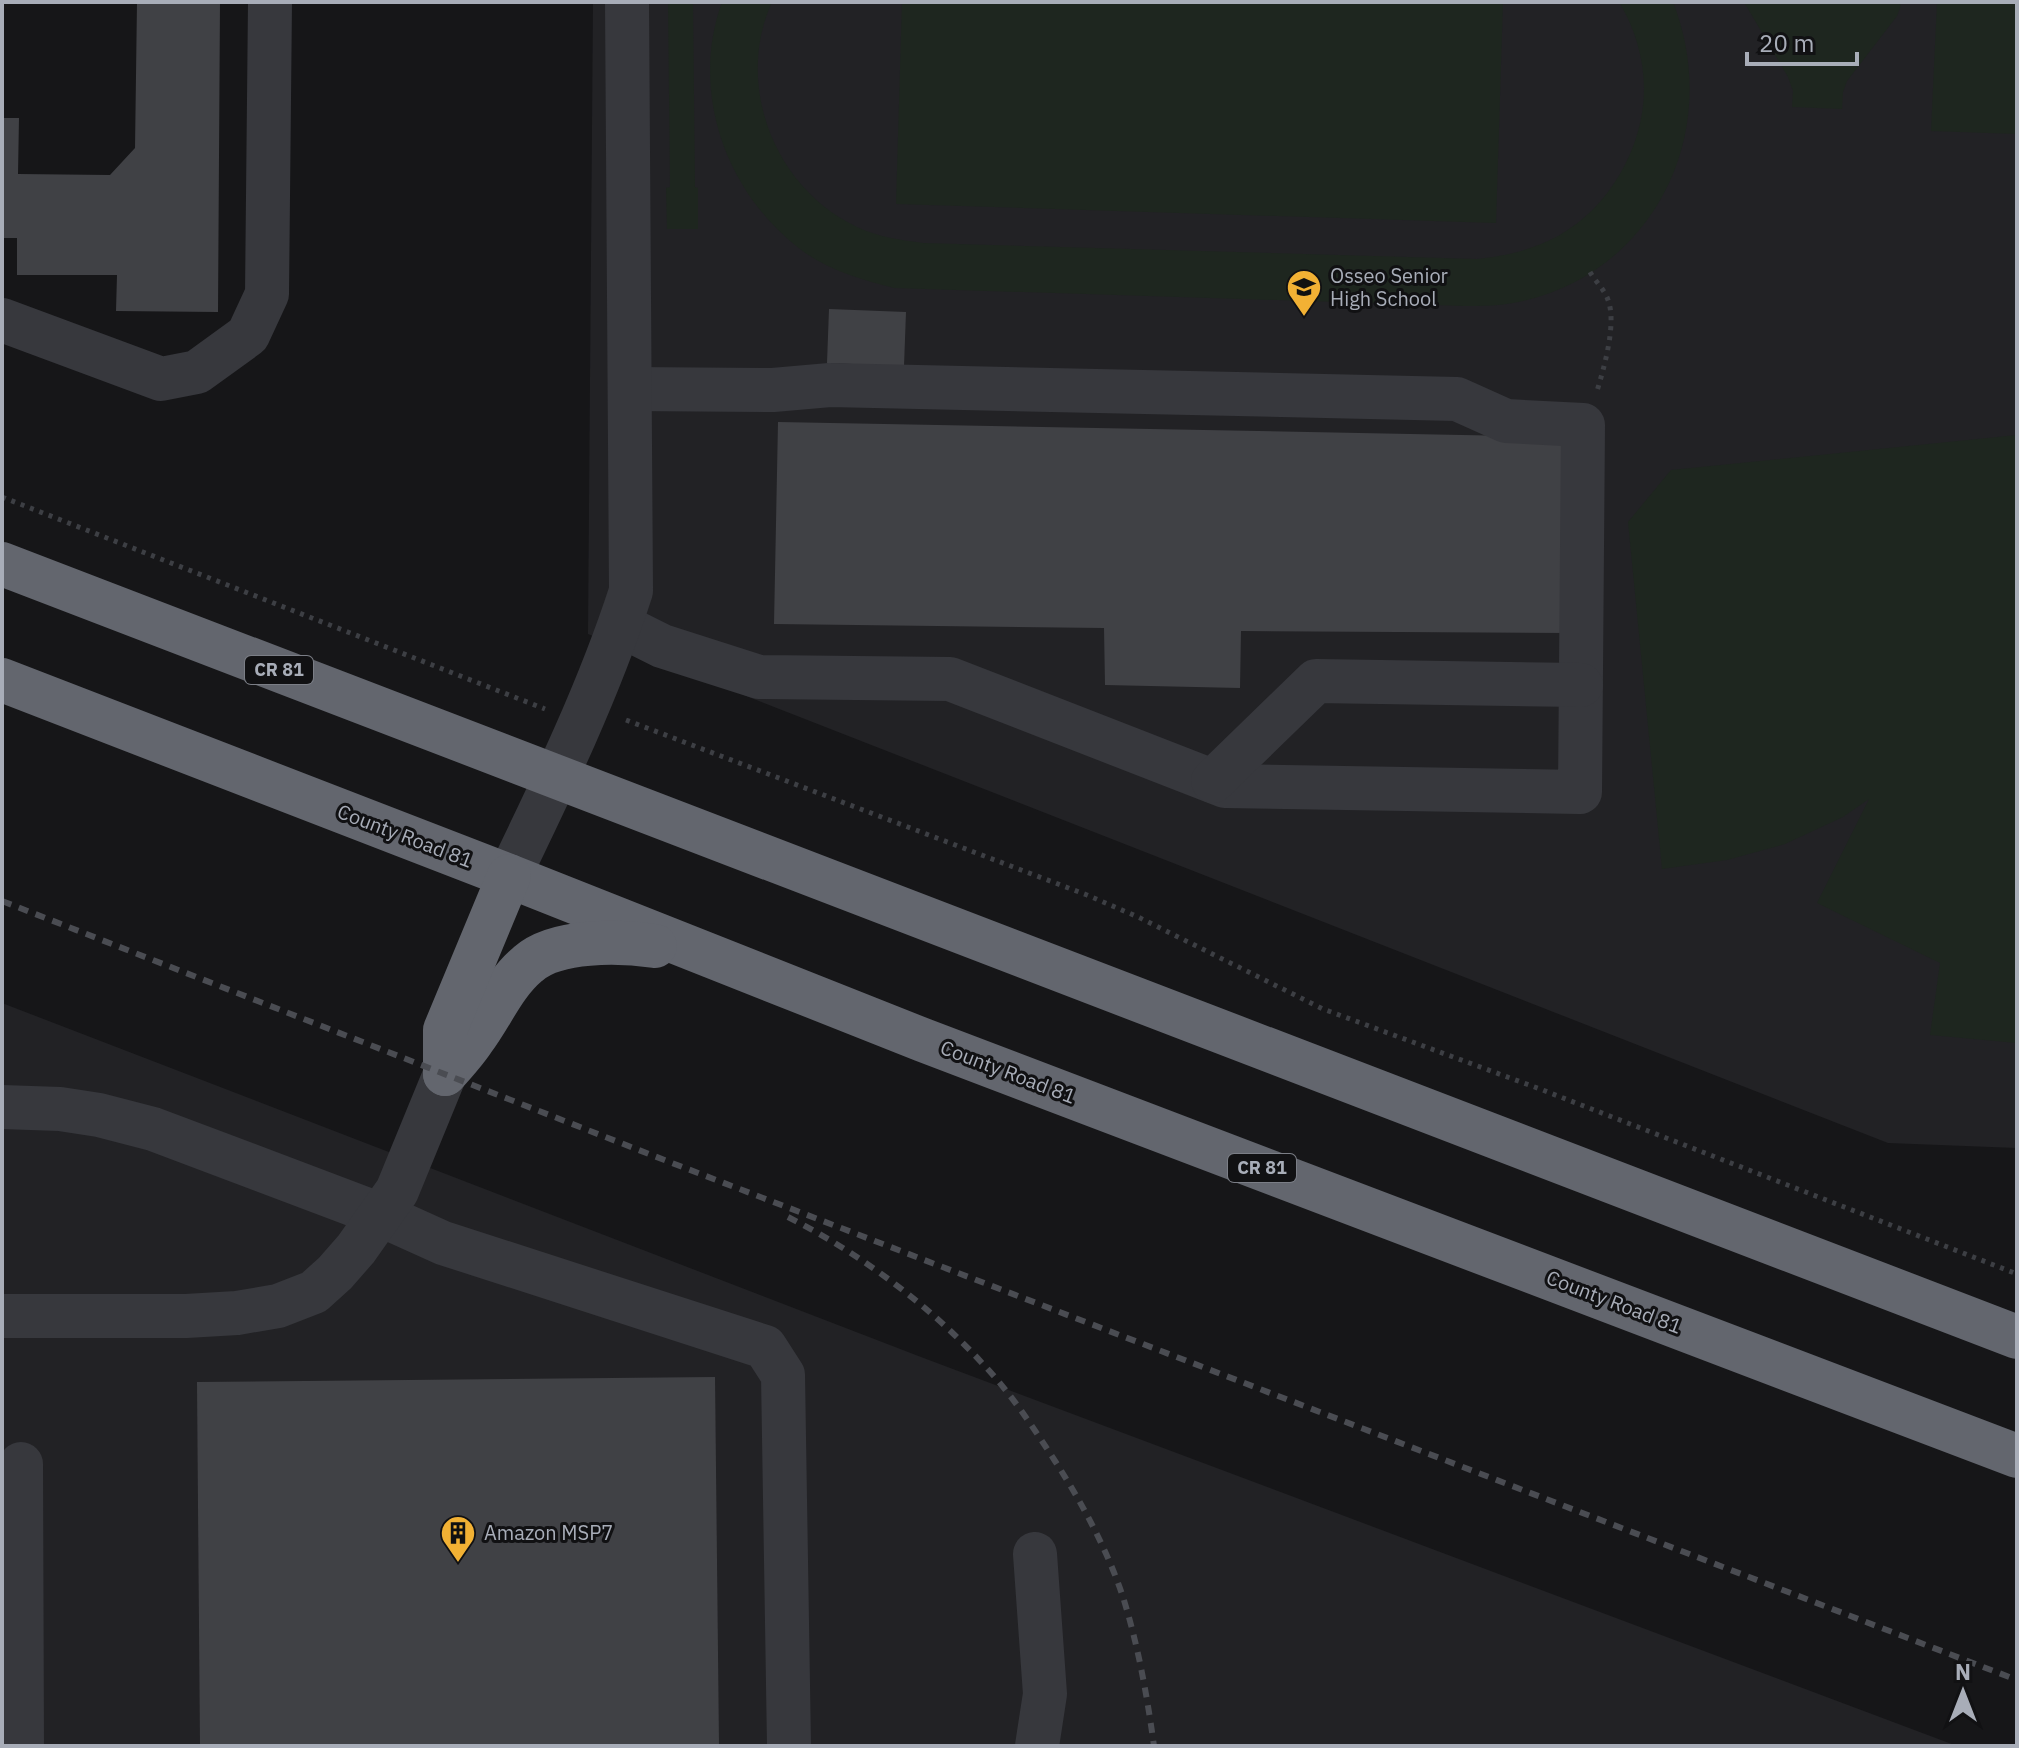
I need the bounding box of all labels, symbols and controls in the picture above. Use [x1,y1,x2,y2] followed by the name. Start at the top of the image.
[1747,16,1857,66] scale bar
[1759,27,1814,59] text: 20 m
[1330,262,1448,312] place label: Osseo Senior High School
[1285,268,1323,318] school or university icon: Osseo Senior High School
[245,656,313,684] road number: CR 81
[334,797,477,874] street label: County Road 81
[937,1033,1080,1110] street label: County Road 81
[1228,1154,1296,1182] road number: CR 81
[1543,1263,1686,1340] street label: County Road 81
[439,1514,477,1564] building icon: Amazon MSP7
[484,1519,613,1546] place label: Amazon MSP7
[1923,1652,2003,1732] north arrow
[1955,1657,1971,1686] text: N

